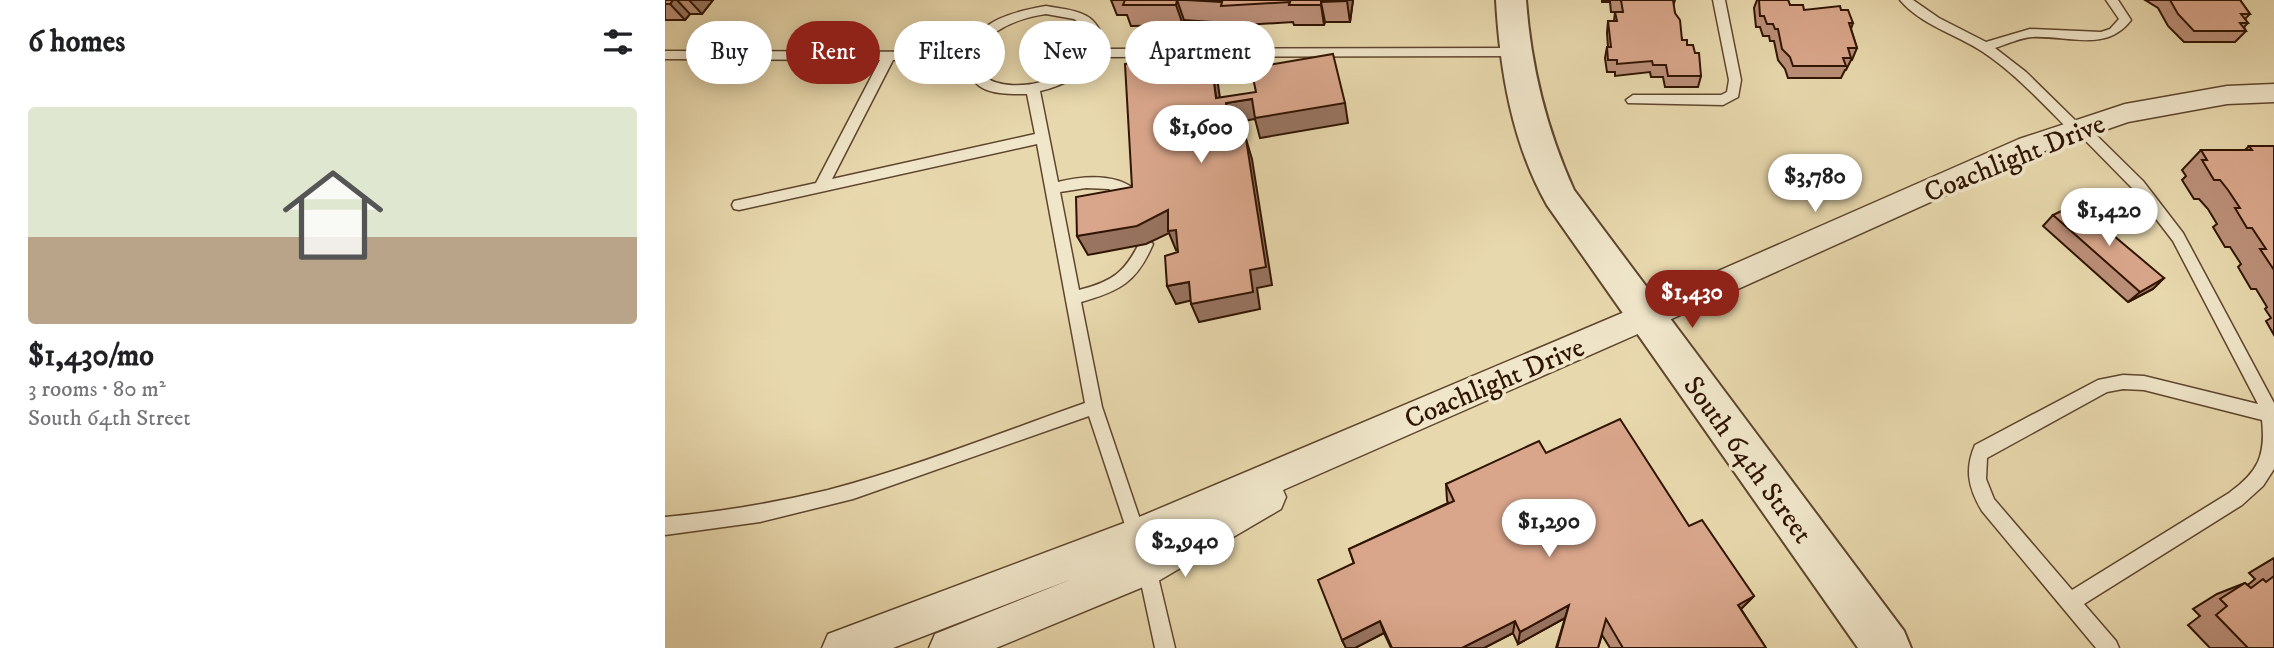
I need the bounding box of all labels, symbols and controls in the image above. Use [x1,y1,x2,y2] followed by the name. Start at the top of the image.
[686,21,772,84] chip: Buy
[786,21,880,84] chip: Rent
[894,21,1005,84] chip: Filters
[1019,21,1111,84] chip: New
[1125,21,1275,84] chip: Apartment
[599,23,637,61] icon: filters
[28,24,125,61] text: 6 homes
[1144,106,1258,165] pin: $1,600
[1919,106,2110,211] street label: Coachlight Drive
[1169,113,1233,142] text: $1,600
[270,152,396,278] icon: home
[1758,154,1872,214] pin: $3,780
[1784,162,1846,191] text: $3,780
[2052,188,2166,248] pin: $1,420
[2077,196,2141,225] text: $1,420
[1635,270,1749,330] pin: $1,430
[1661,278,1723,307] text: $1,430
[1399,330,1590,437] street label: Coachlight Drive
[28,338,154,375] text: $1,430/mo
[1675,369,1820,550] street label: South 64th Street
[28,375,166,404] text: 3 rooms · 80 m²
[28,404,191,433] text: South 64th Street
[1492,500,1606,559] pin: $1,290
[1518,507,1580,536] text: $1,290
[1128,520,1242,579] pin: $2,940
[1151,527,1219,556] text: $2,940

